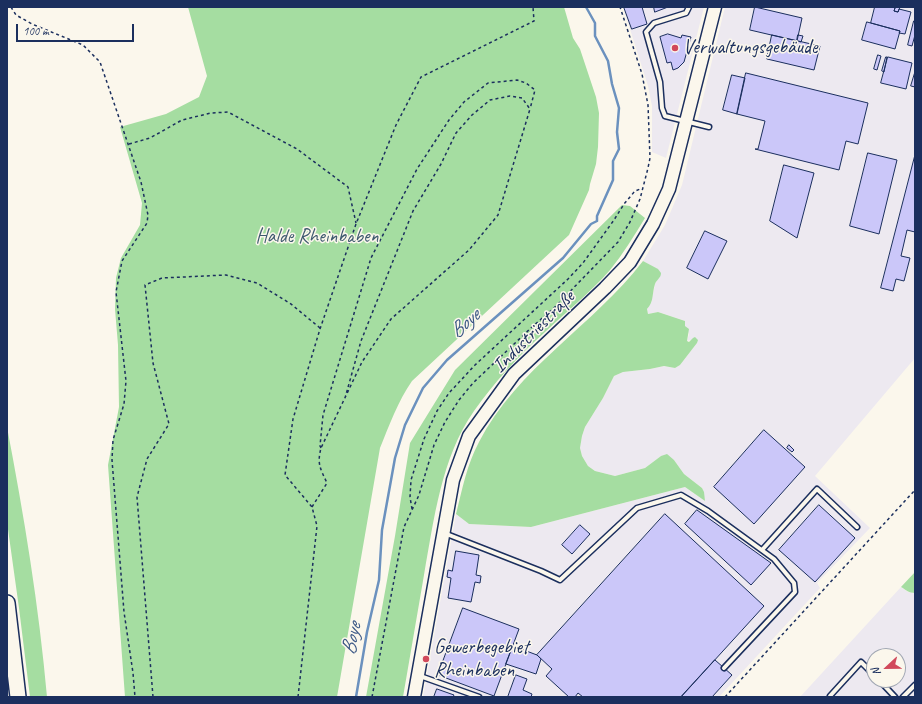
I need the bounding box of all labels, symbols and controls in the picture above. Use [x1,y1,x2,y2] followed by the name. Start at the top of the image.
[18,16,136,42] scale bar
[23,23,49,39] text: 100 m
[683,36,817,60] place label: Verwaltungsgebäude
[670,43,680,53] marker: Verwaltungsgebäude
[256,225,378,249] park label: Halde Rheinbaben
[488,286,580,378] street label: Industriestraße
[445,304,485,344] water label: Boye
[337,621,367,657] water label: Boye
[434,636,529,683] place label: Gewerbegebiet Rheinbaben
[866,648,906,688] north arrow
[421,654,431,664] marker: Gewerbegebiet Rheinbaben
[868,666,884,678] text: N

